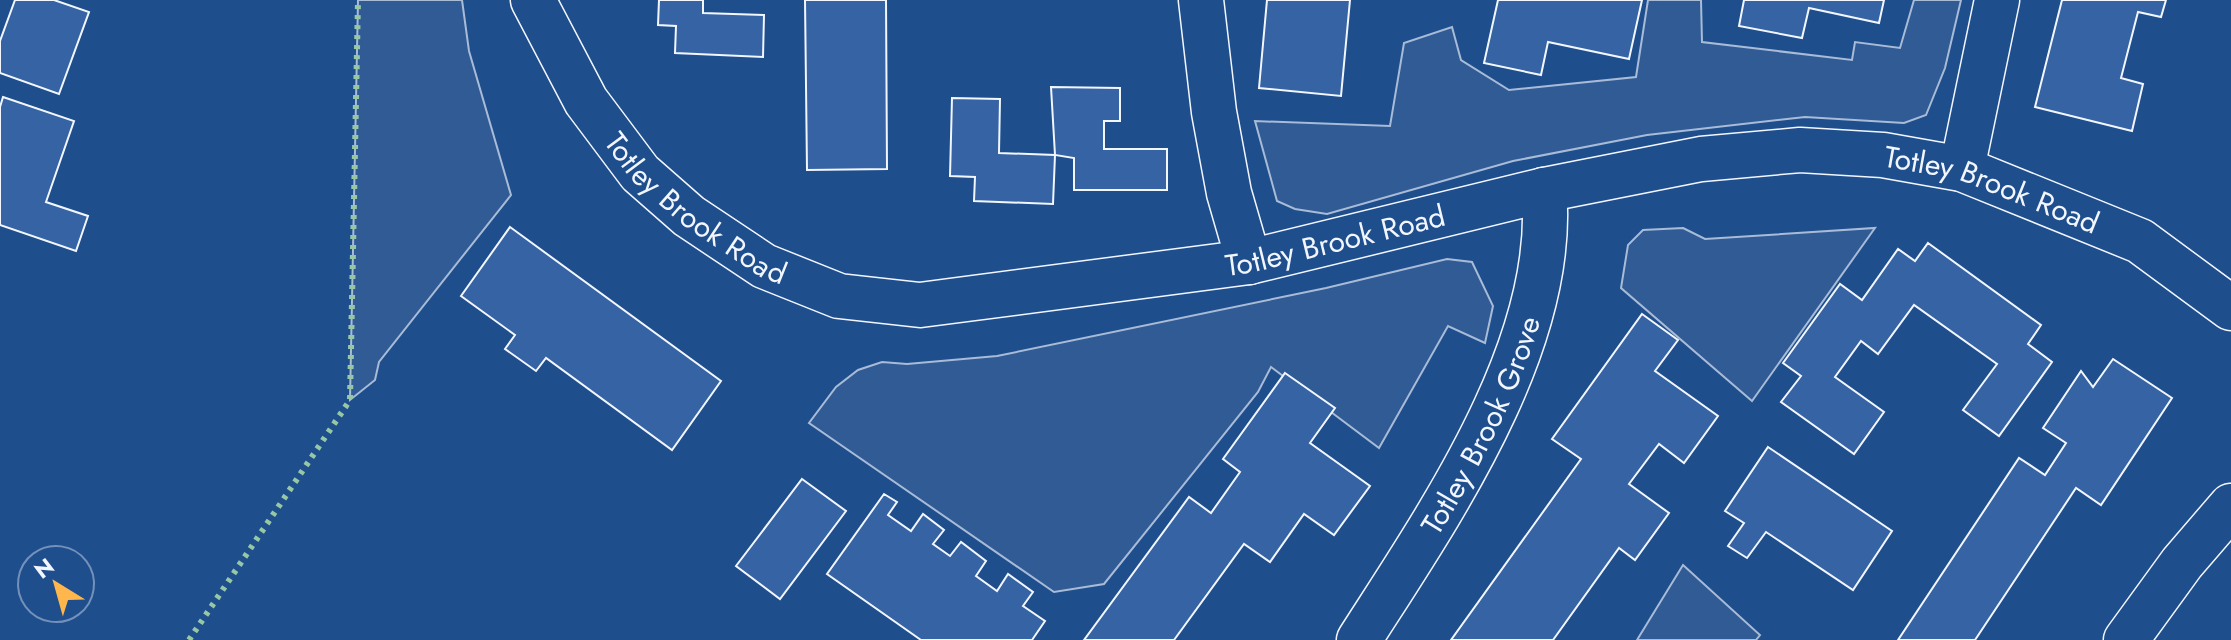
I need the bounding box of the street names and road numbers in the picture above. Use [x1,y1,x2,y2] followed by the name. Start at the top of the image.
[595,123,793,295] street label: Totley Brook Road
[1881,134,2106,244] street label: Totley Brook Road
[1222,193,1449,286] street label: Totley Brook Road
[1410,311,1550,542] street label: Totley Brook Grove

